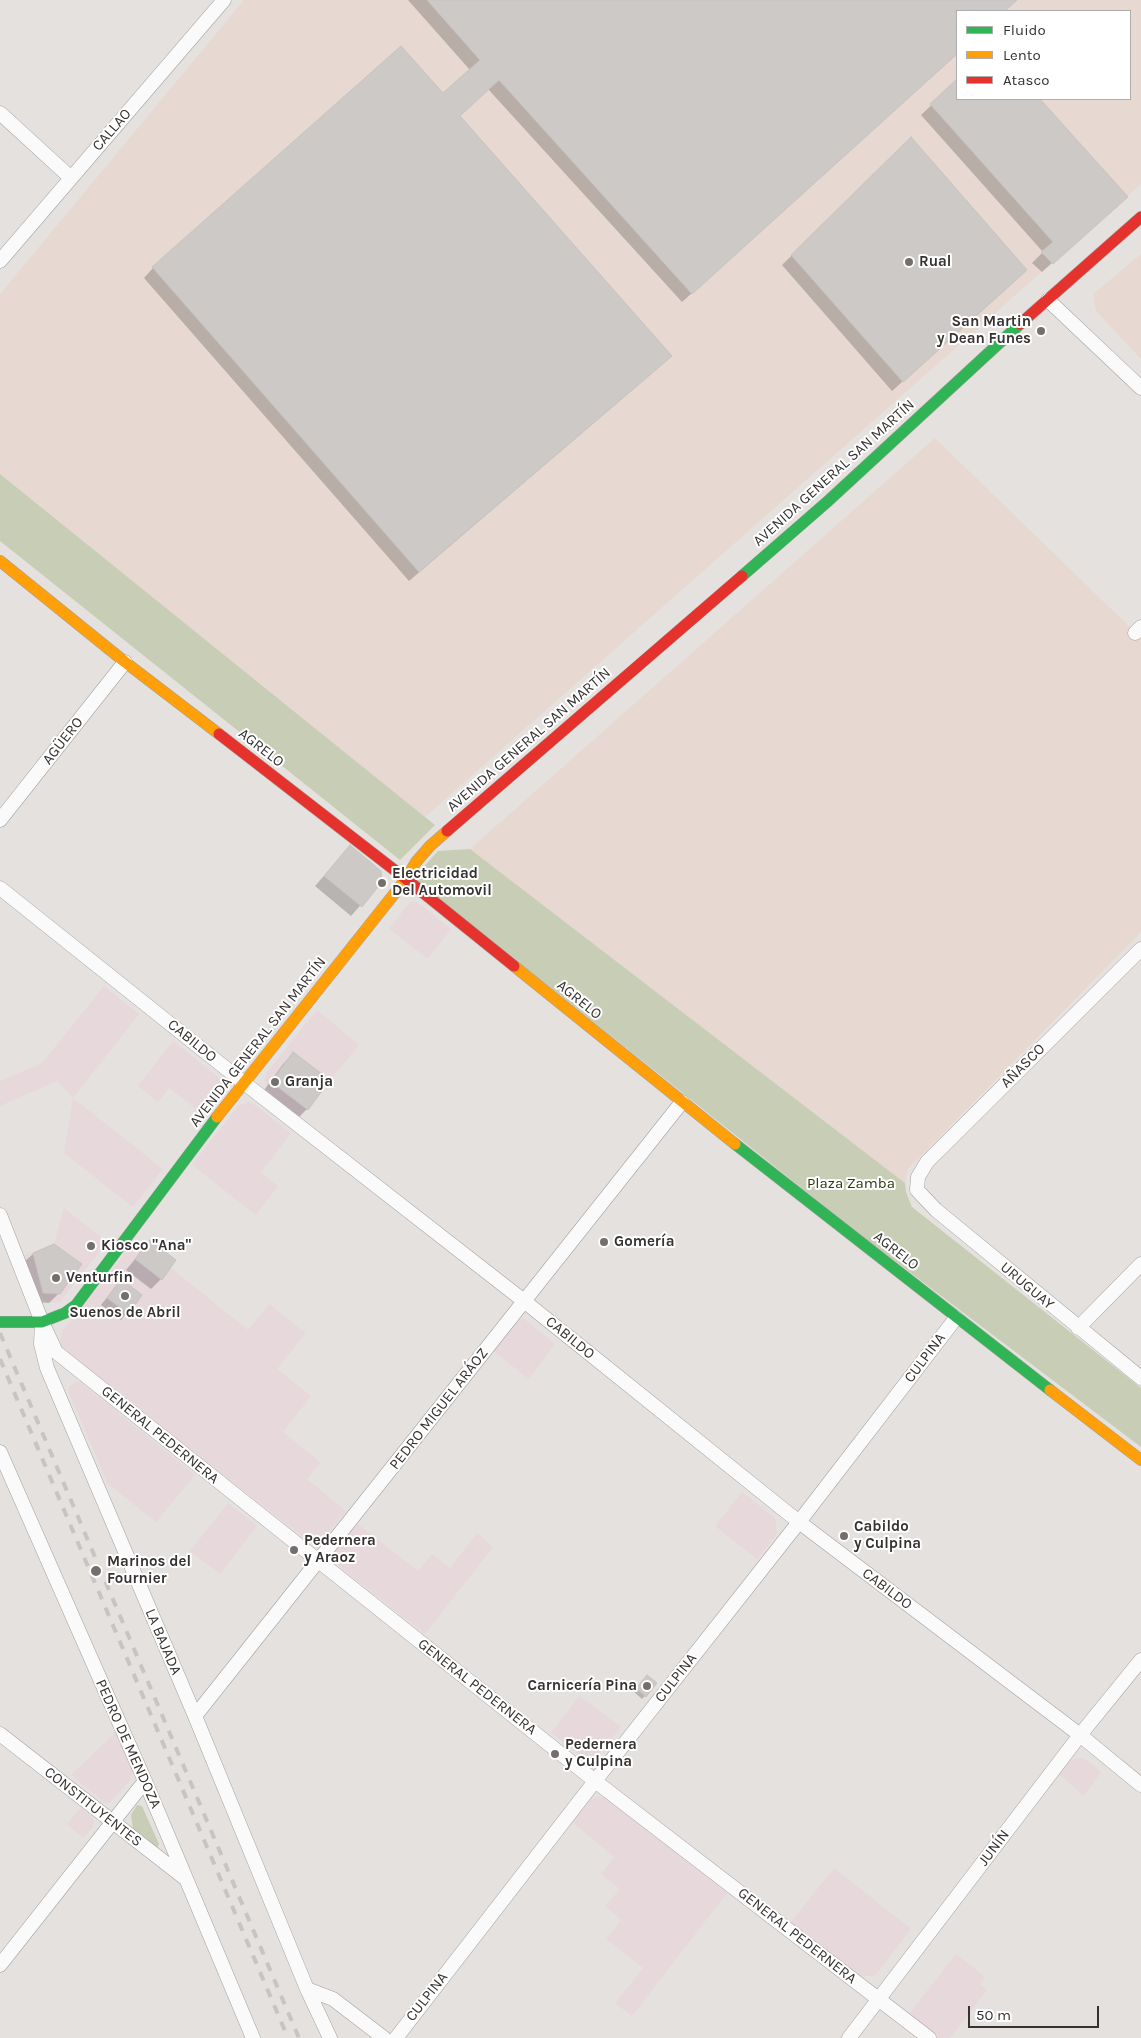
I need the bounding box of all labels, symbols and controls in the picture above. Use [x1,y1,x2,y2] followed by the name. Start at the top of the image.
[956,10,1131,100] legend
[1003,21,1046,39] text: Fluido
[1003,46,1041,64] text: Lento
[1003,71,1049,89] text: Atasco
[89,105,135,155] street label: CALLAO
[919,253,951,271] place label: Rual
[903,256,915,268] marker: Rual
[937,313,1031,348] place label: San Martin y Dean Funes
[1035,325,1047,337] marker: San Martin y Dean Funes
[750,396,918,550] street label: AVENIDA GENERAL SAN MARTÍN
[444,664,614,816] street label: AVENIDA GENERAL SAN MARTÍN
[39,714,87,768] street label: AGÜERO
[235,725,287,771] street label: AGRELO
[392,865,492,900] place label: Electricidad Del Automovil
[376,877,388,889] marker: Electricidad Del Automovil
[186,953,330,1131] street label: AVENIDA GENERAL SAN MARTÍN
[553,976,605,1024] street label: AGRELO
[164,1016,220,1066] street label: CABILDO
[997,1040,1049,1092] street label: AÑASCO
[285,1073,333,1091] place label: Granja
[269,1076,281,1088] marker: Granja
[807,1175,895,1193] park label: Plaza Zamba
[870,1228,922,1274] street label: AGRELO
[614,1233,674,1251] place label: Gomería
[598,1236,610,1248] marker: Gomería
[101,1237,191,1255] place label: Kiosco "Ana"
[85,1240,97,1252] marker: Kiosco "Ana"
[996,1258,1058,1314] street label: URUGUAY
[66,1269,133,1287] place label: Venturfin
[50,1272,62,1284] marker: Venturfin
[119,1290,131,1302] marker: Suenos de Abril
[69,1304,181,1322] place label: Suenos de Abril
[542,1313,598,1363] street label: CABILDO
[901,1330,949,1386] street label: CULPINA
[386,1345,492,1473] street label: PEDRO MIGUEL ARÁOZ
[98,1382,222,1488] street label: GENERAL PEDERNERA
[854,1518,921,1553] place label: Cabildo y Culpina
[838,1530,850,1542] marker: Cabildo y Culpina
[304,1532,376,1567] place label: Pedernera y Araoz
[288,1544,300,1556] marker: Pedernera y Araoz
[107,1553,191,1588] place label: Marinos del Fournier
[89,1564,103,1578] marker: Marinos del Fournier
[858,1564,916,1614] street label: CABILDO
[141,1606,185,1678] street label: LA BAJADA
[414,1635,540,1739] street label: GENERAL PEDERNERA
[651,1650,701,1706] street label: CULPINA
[91,1677,165,1811] street label: PEDRO DE MENDOZA
[528,1677,637,1695] place label: Carnicería Pina
[641,1680,653,1692] marker: Carnicería Pina
[565,1736,637,1771] place label: Pedernera y Culpina
[549,1748,561,1760] marker: Pedernera y Culpina
[41,1763,145,1851] street label: CONSTITUYENTES
[975,1826,1013,1870] street label: JUNÍN
[734,1884,860,1988] street label: GENERAL PEDERNERA
[402,1969,452,2025] street label: CULPINA
[971,1996,1102,2028] scale bar
[976,2006,1011,2024] text: 50 m

